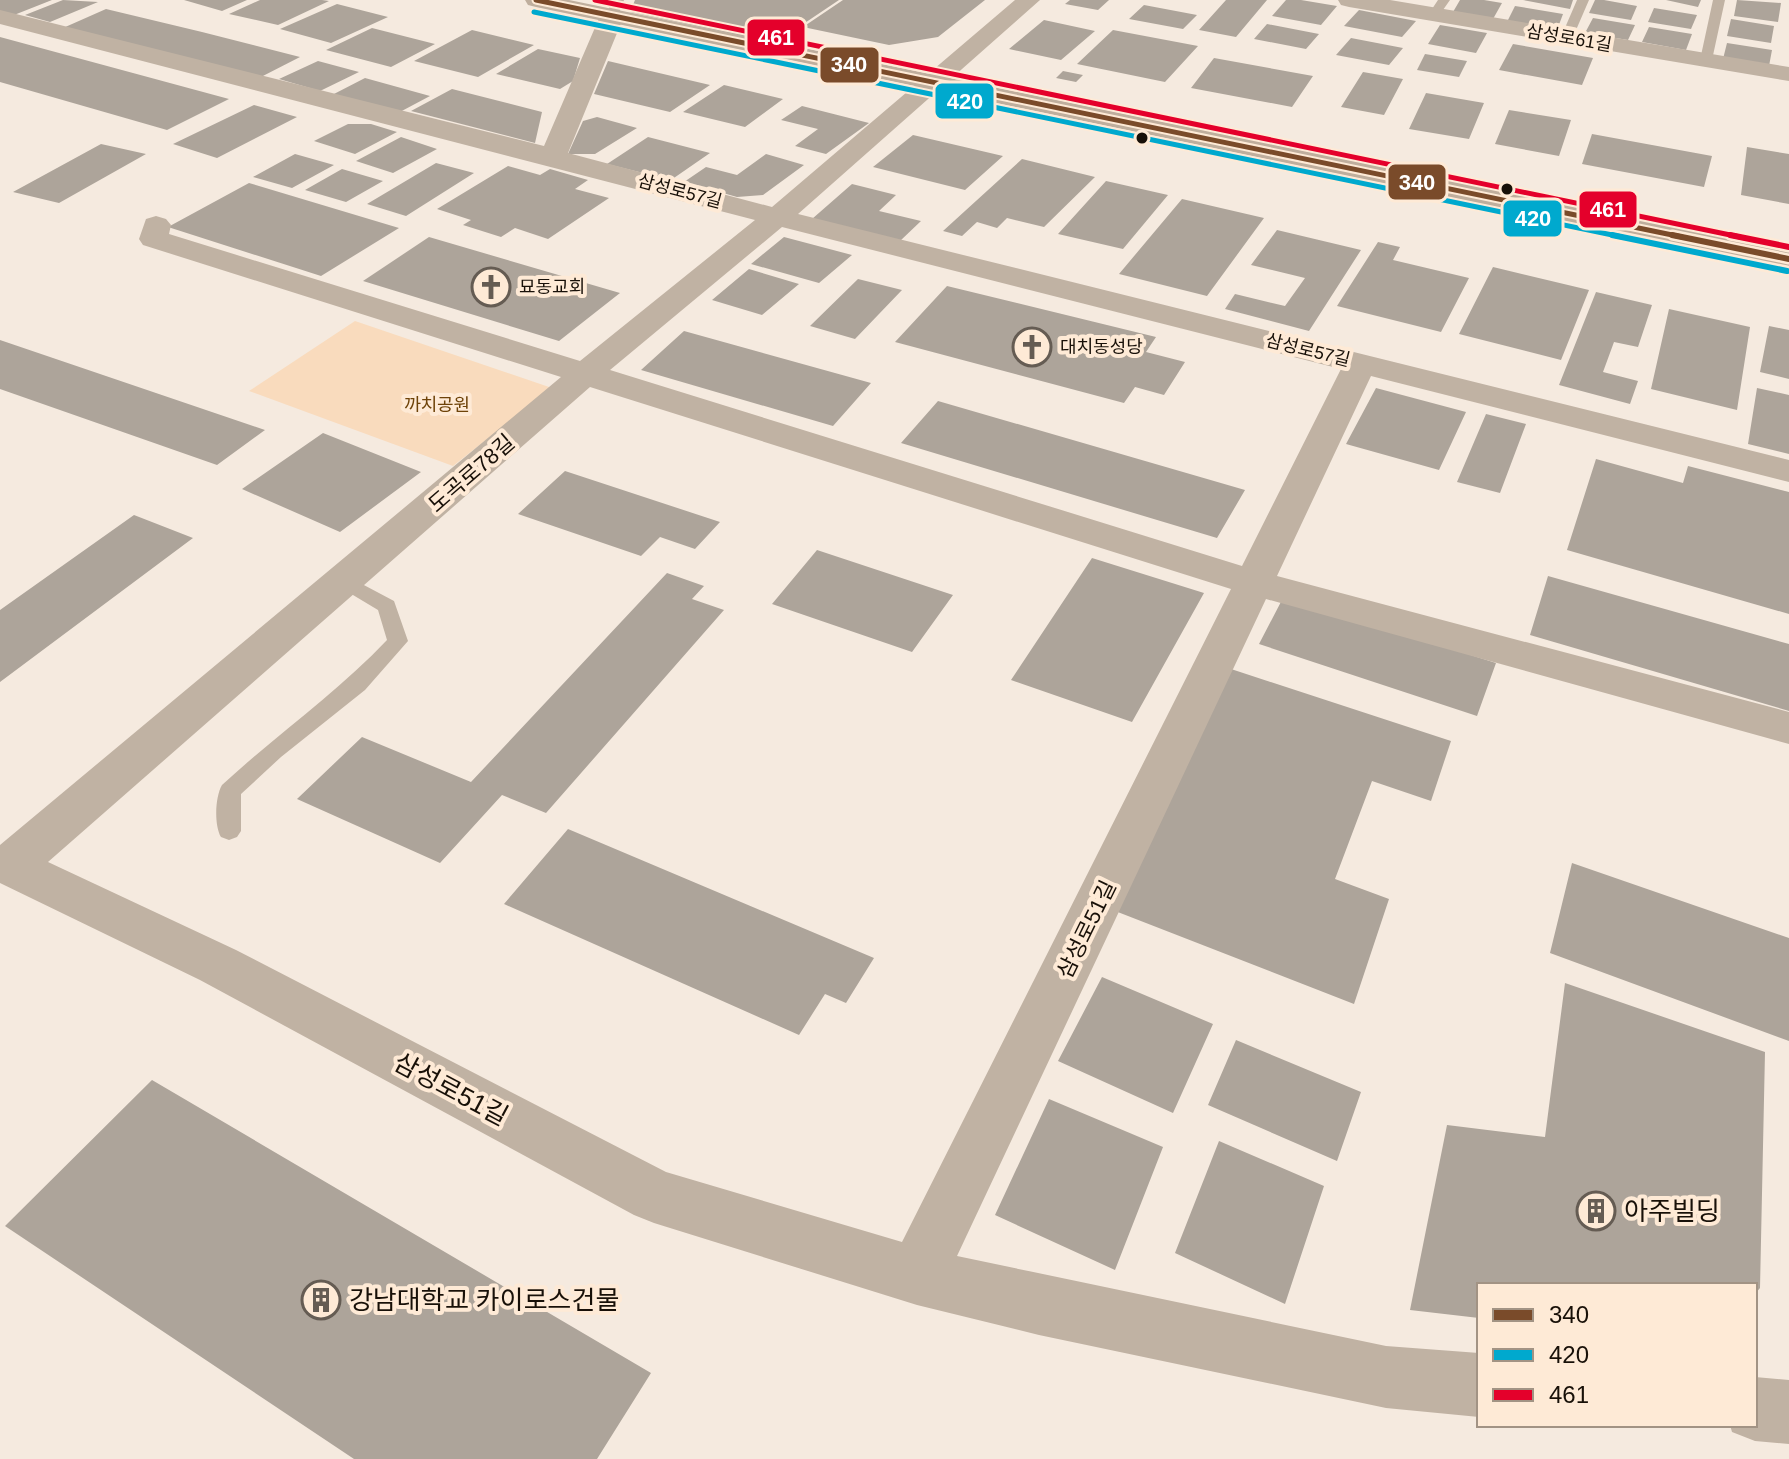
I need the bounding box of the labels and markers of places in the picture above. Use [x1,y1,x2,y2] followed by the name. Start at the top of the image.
[1134,130,1150,146] unlabelled marker
[1499,181,1515,197] unlabelled marker
[470,266,512,308] church icon: 묘동교회
[519,277,585,297] place label: 묘동교회
[1011,326,1053,368] church icon: 대치동성당
[1060,337,1143,357] place label: 대치동성당
[1575,1190,1617,1232] building icon: 아주빌딩
[1624,1196,1720,1226] place label: 아주빌딩
[300,1279,342,1321] building icon: 강남대학교 카이로스건물
[349,1285,619,1315] place label: 강남대학교 카이로스건물

